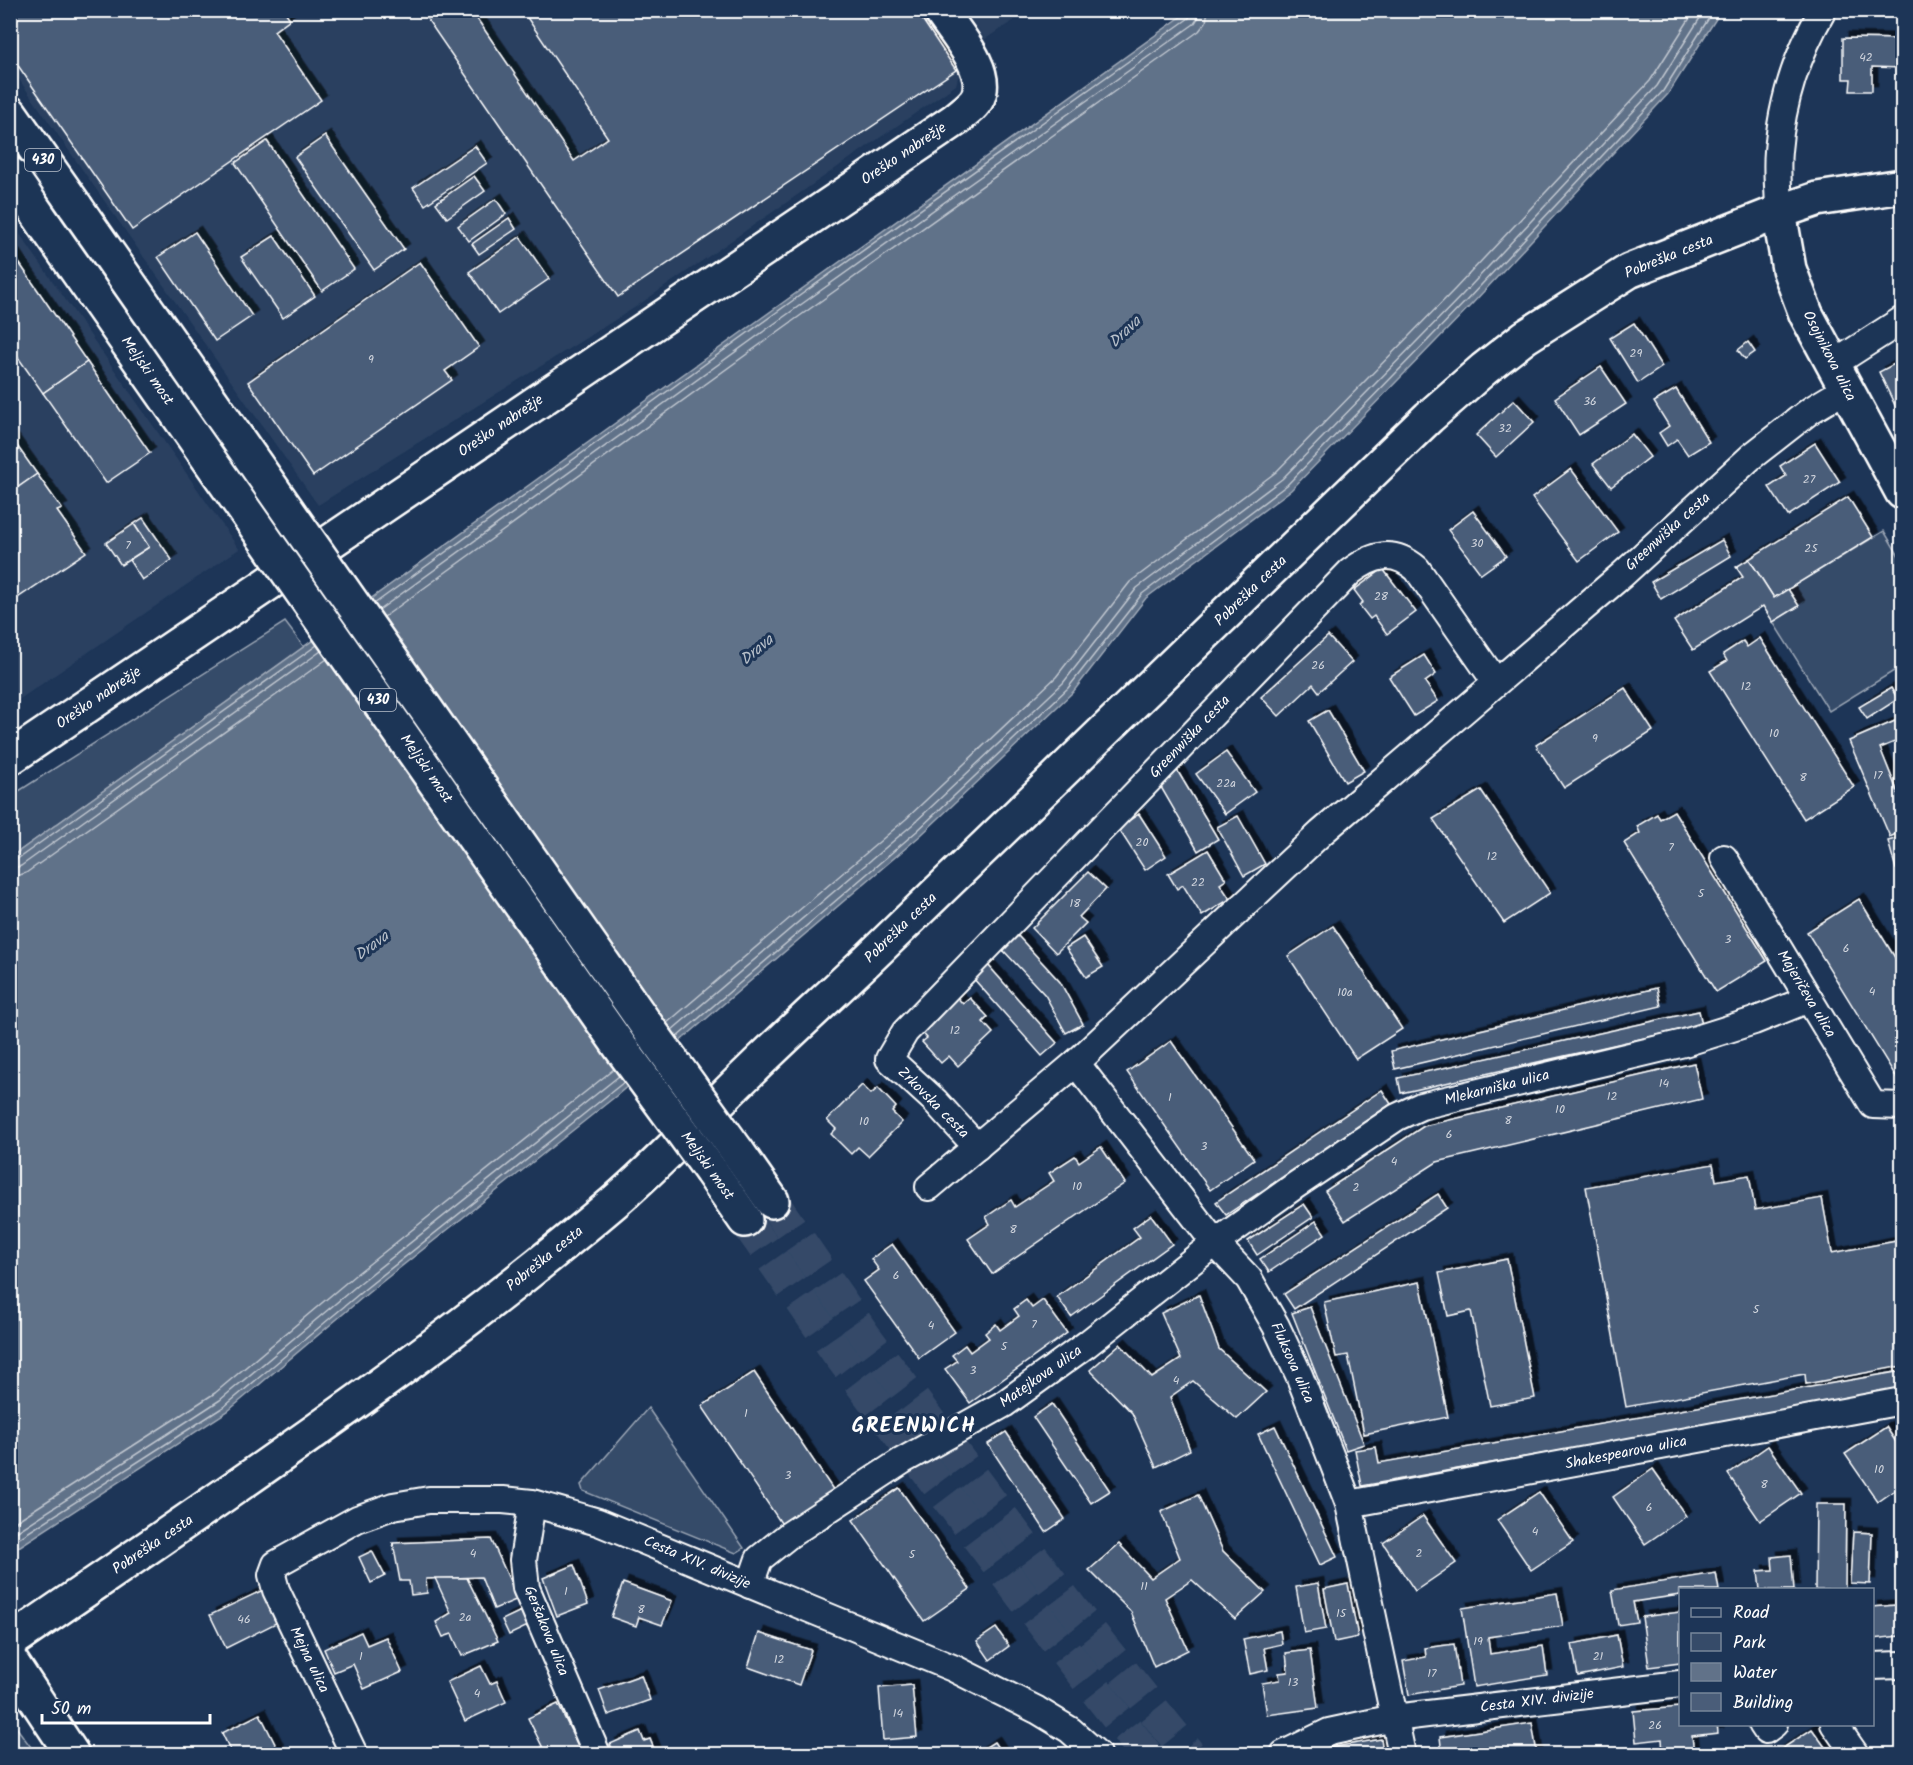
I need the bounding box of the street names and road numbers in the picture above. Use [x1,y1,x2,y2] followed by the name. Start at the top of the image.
[856,116,952,192] street label: Oreško nabrežje
[25,149,61,171] road number: 430
[1621,228,1717,286] street label: Pobreška cesta
[1796,306,1862,406] street label: Osojnikova ulica
[114,331,180,411] street label: Meljski most
[453,388,549,464] street label: Oreško nabrežje
[1620,487,1716,577] street label: Greenwiška cesta
[1209,550,1293,632] street label: Pobreška cesta
[51,660,147,736] street label: Oreško nabrežje
[360,689,396,711] road number: 430
[1144,690,1236,784] street label: Greenwiška cesta
[393,729,459,809] street label: Meljski most
[859,887,943,969] street label: Pobreška cesta
[1770,945,1842,1043] street label: Majeričeva ulica
[891,1061,975,1145] street label: Zrkovska cesta
[1442,1063,1552,1113] street label: Mlekarniška ulica
[674,1127,740,1206] street label: Meljski most
[501,1220,589,1298] street label: Pobreška cesta
[1263,1319,1321,1407] street label: Fluksova ulica
[995,1339,1087,1415] street label: Matejkova ulica
[1563,1429,1689,1477] street label: Shakespearova ulica
[107,1509,199,1581] street label: Pobreška cesta
[640,1530,754,1596] street label: Cesta XIV. divizije
[517,1582,575,1680] street label: Geršakova ulica
[283,1623,335,1697] street label: Mejna ulica
[1479,1682,1595,1720] street label: Cesta XIV. divizije

